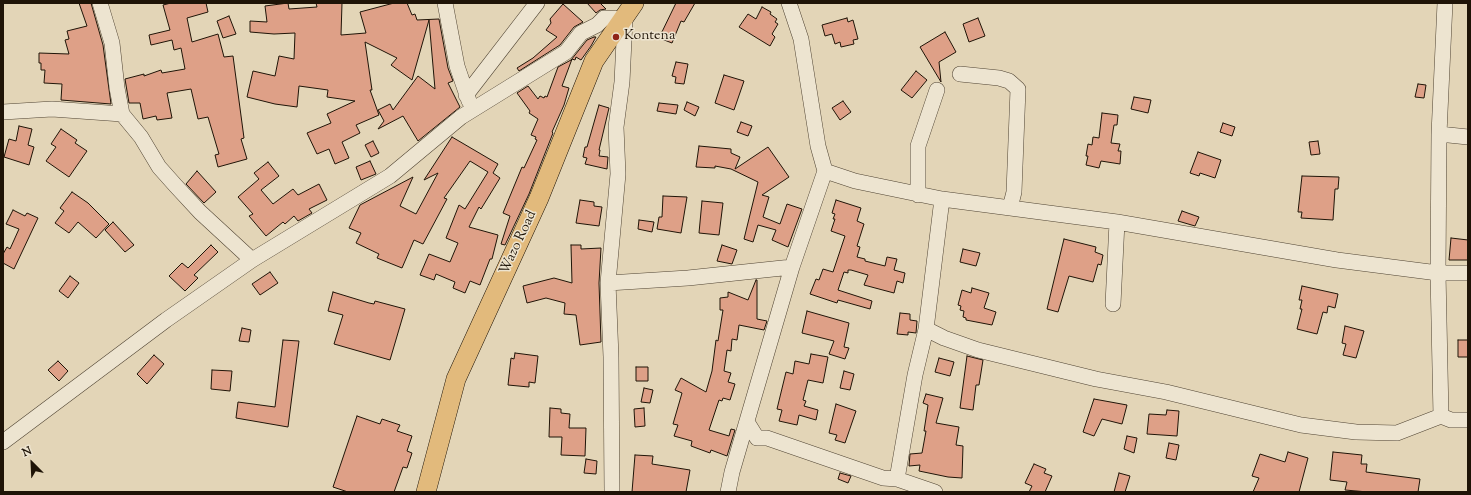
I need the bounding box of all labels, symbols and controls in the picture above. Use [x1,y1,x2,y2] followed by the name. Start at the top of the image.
[624,29,675,45] place label: Kontena
[611,32,621,42] marker: Kontena
[497,208,541,278] street label: Wazo Road
[12,443,52,483] north arrow
[20,443,34,461] text: N

